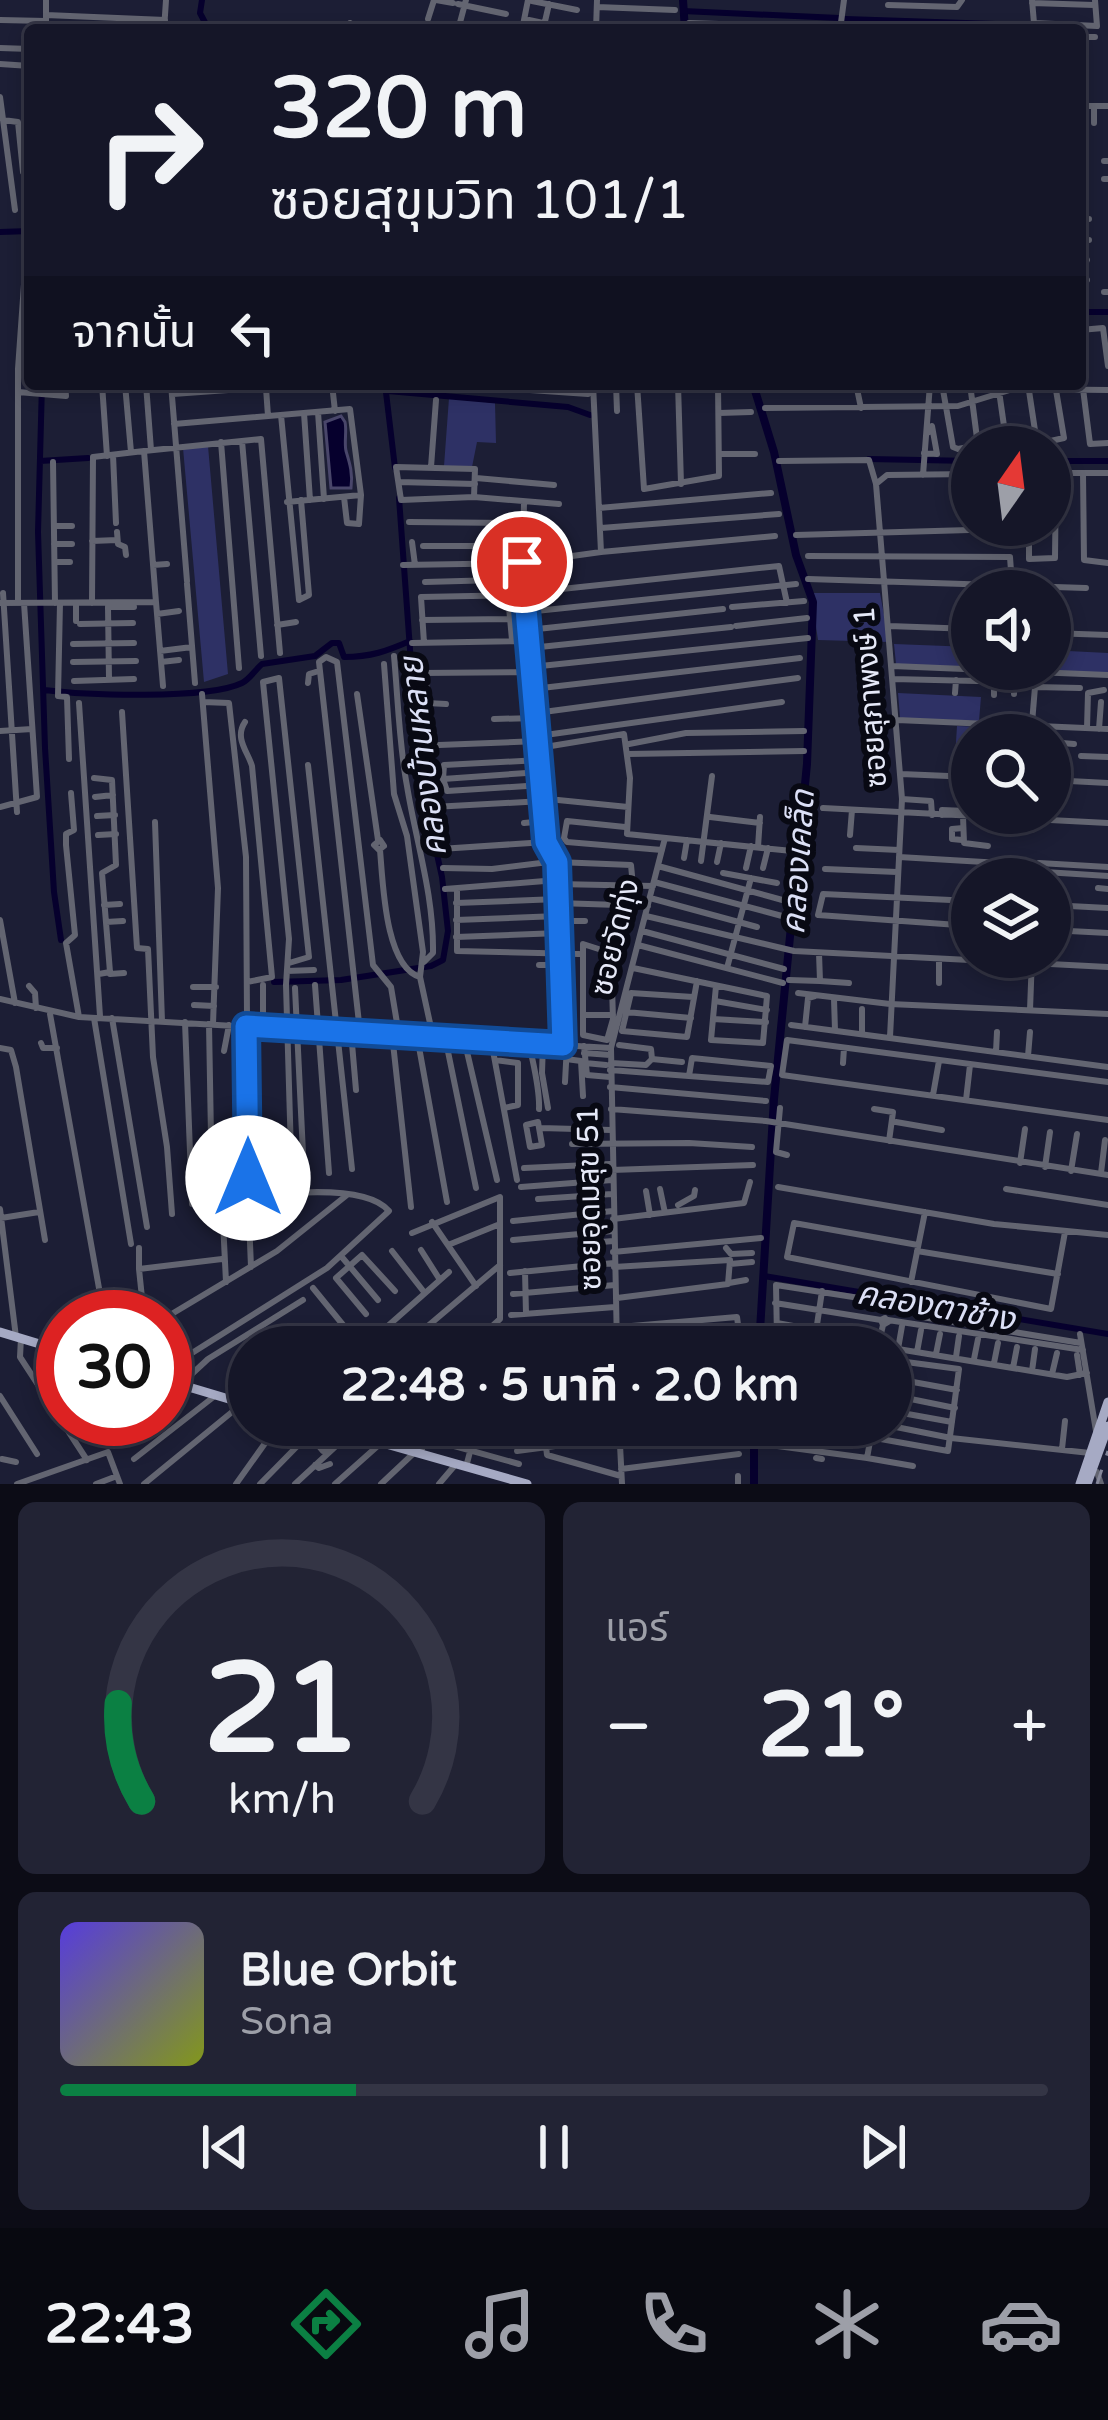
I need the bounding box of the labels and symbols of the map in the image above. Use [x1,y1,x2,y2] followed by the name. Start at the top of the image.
[951,426,1071,546] north arrow
[471,511,573,613] pin
[846,605,895,789] street label: ซอยสุภาพงษ์ 1
[392,653,455,859] water label: คลองบ้านหลาย
[774,787,823,936] water label: คลองเคล็ด
[583,875,648,999] street label: ซอยวัดทุ่ง
[569,1105,610,1291] street label: ซอยอุดมสุข 51
[185,1115,311,1241] position arrow
[854,1273,1019,1340] water label: คลองตาช้าง
[36,1290,192,1446] speed limit sign: 30

